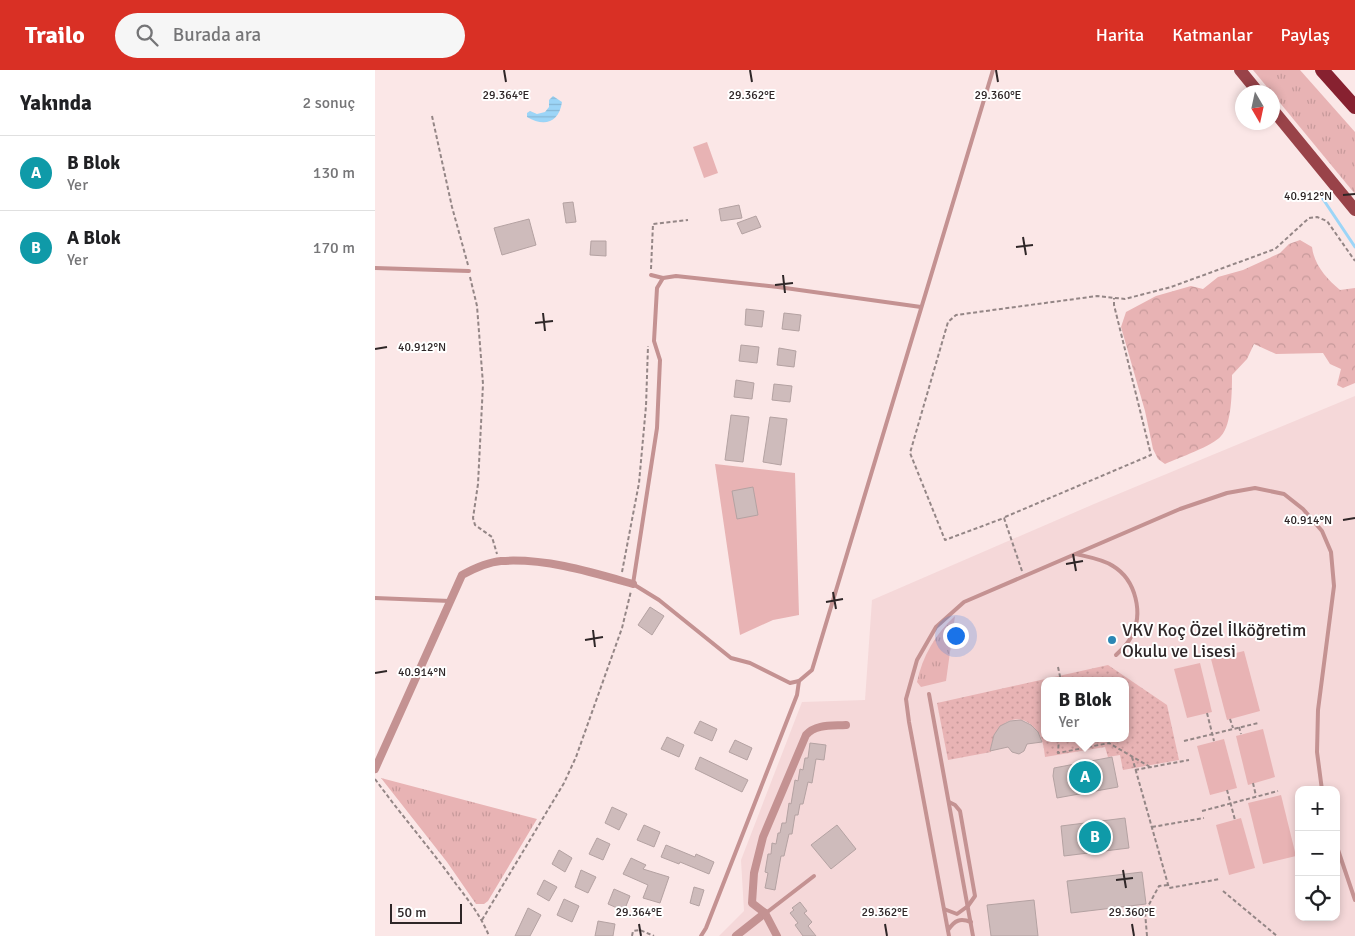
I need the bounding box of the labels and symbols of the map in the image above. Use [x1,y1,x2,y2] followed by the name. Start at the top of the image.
[1235,85,1280,130] north arrow
[483,88,530,103] text: 29.364°E
[729,88,776,103] text: 29.362°E
[975,88,1022,103] text: 29.360°E
[1284,189,1332,204] text: 40.912°N
[398,340,446,355] text: 40.912°N
[1284,513,1332,528] text: 40.914°N
[1122,619,1306,662] place label: VKV Koç Özel İlköğretim Okulu ve Lisesi
[943,623,969,649] your location
[1106,634,1118,646] marker: VKV Koç Özel İlköğretim Okulu ve Lisesi
[398,665,446,680] text: 40.914°N
[1069,758,1101,796] pin: A
[1079,818,1111,856] pin: B
[390,901,463,924] scale bar
[616,905,663,920] text: 29.364°E
[862,905,909,920] text: 29.362°E
[1109,905,1156,920] text: 29.360°E

